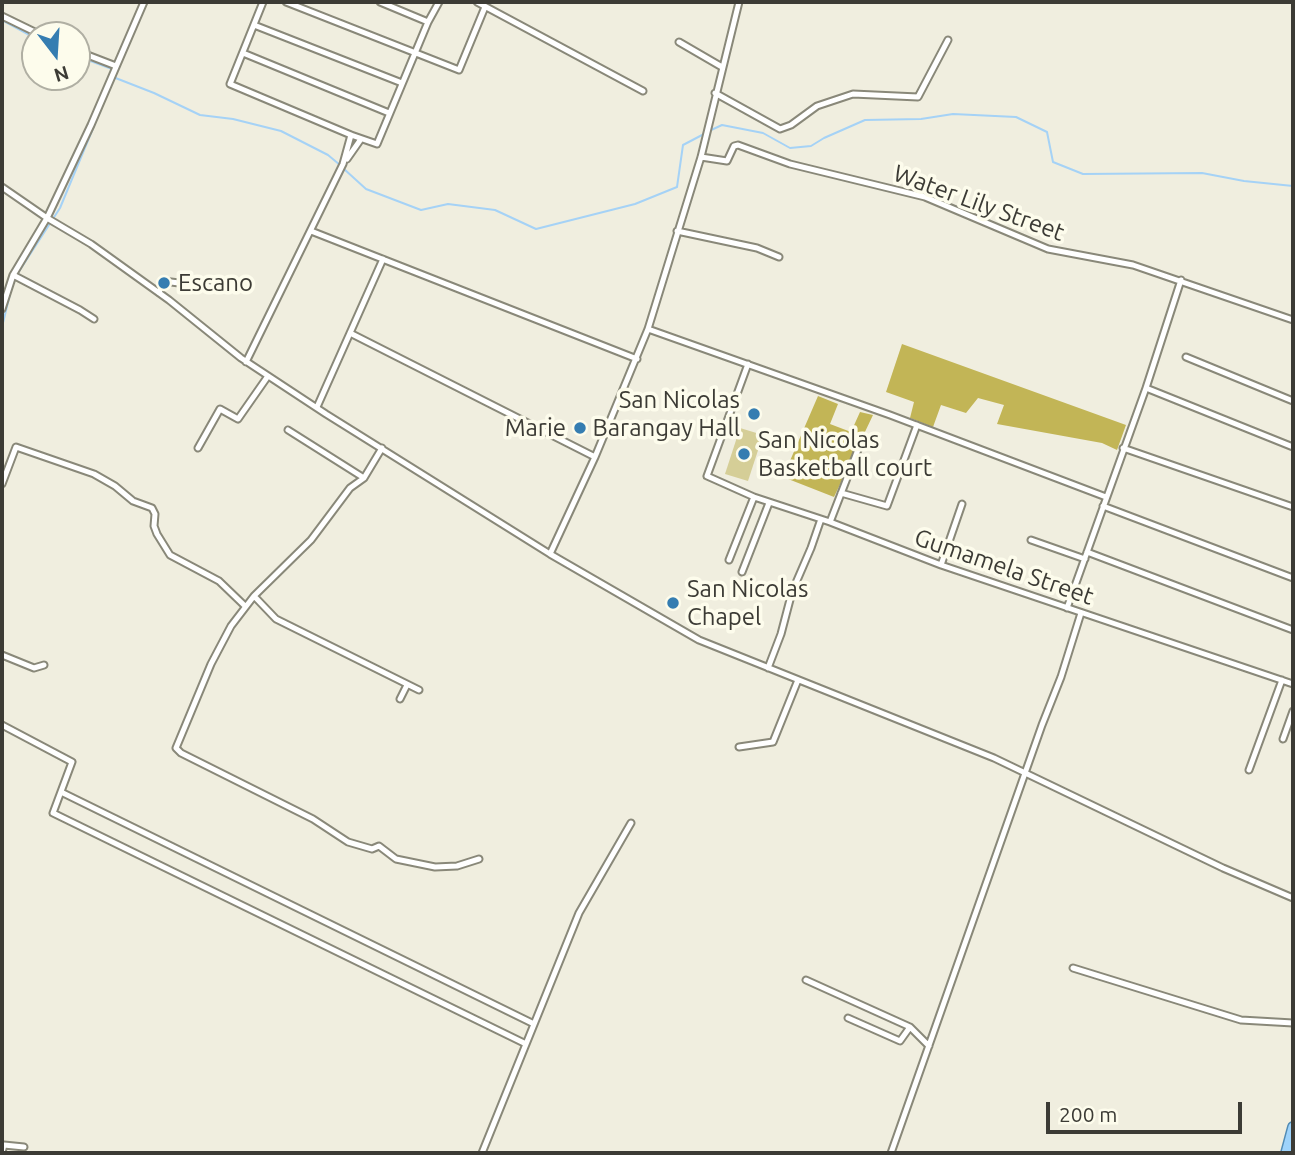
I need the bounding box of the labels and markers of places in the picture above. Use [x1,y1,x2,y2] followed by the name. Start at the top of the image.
[178,269,253,297] place label: Escano
[156,275,172,291] marker: Escano
[592,386,740,442] place label: San Nicolas Barangay Hall
[746,406,762,422] marker: San Nicolas Barangay Hall
[505,414,566,442] place label: Marie
[572,420,588,436] marker: Marie
[758,426,932,482] place label: San Nicolas Basketball court
[736,446,752,462] marker: San Nicolas Basketball court
[687,575,808,631] place label: San Nicolas Chapel
[665,595,681,611] marker: San Nicolas Chapel

